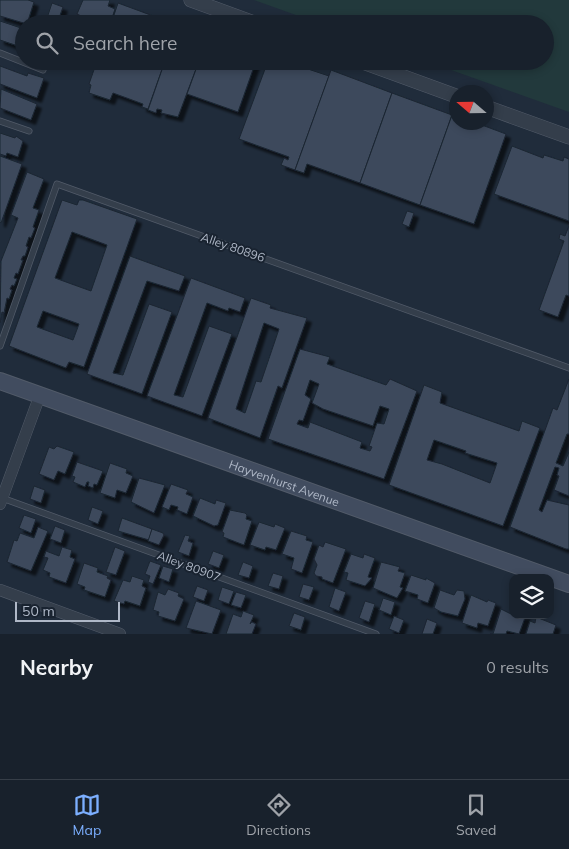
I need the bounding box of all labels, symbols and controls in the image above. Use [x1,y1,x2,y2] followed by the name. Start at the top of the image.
[15,15,554,70] search box
[33,29,61,57] icon: search
[73,31,177,55] text: Search here
[449,85,494,130] north arrow
[199,229,267,265] street label: Alley 80896
[227,456,342,509] street label: Hayvenhurst Avenue
[155,548,223,584] street label: Alley 80907
[509,574,554,619] map controls
[509,574,554,619] button: layers
[15,599,120,622] scale bar
[22,602,55,620] text: 50 m
[20,654,93,680] text: Nearby
[486,657,549,677] text: 0 results
[73,791,101,839] tab: Map
[246,791,311,839] tab: Directions
[456,791,496,839] tab: Saved

